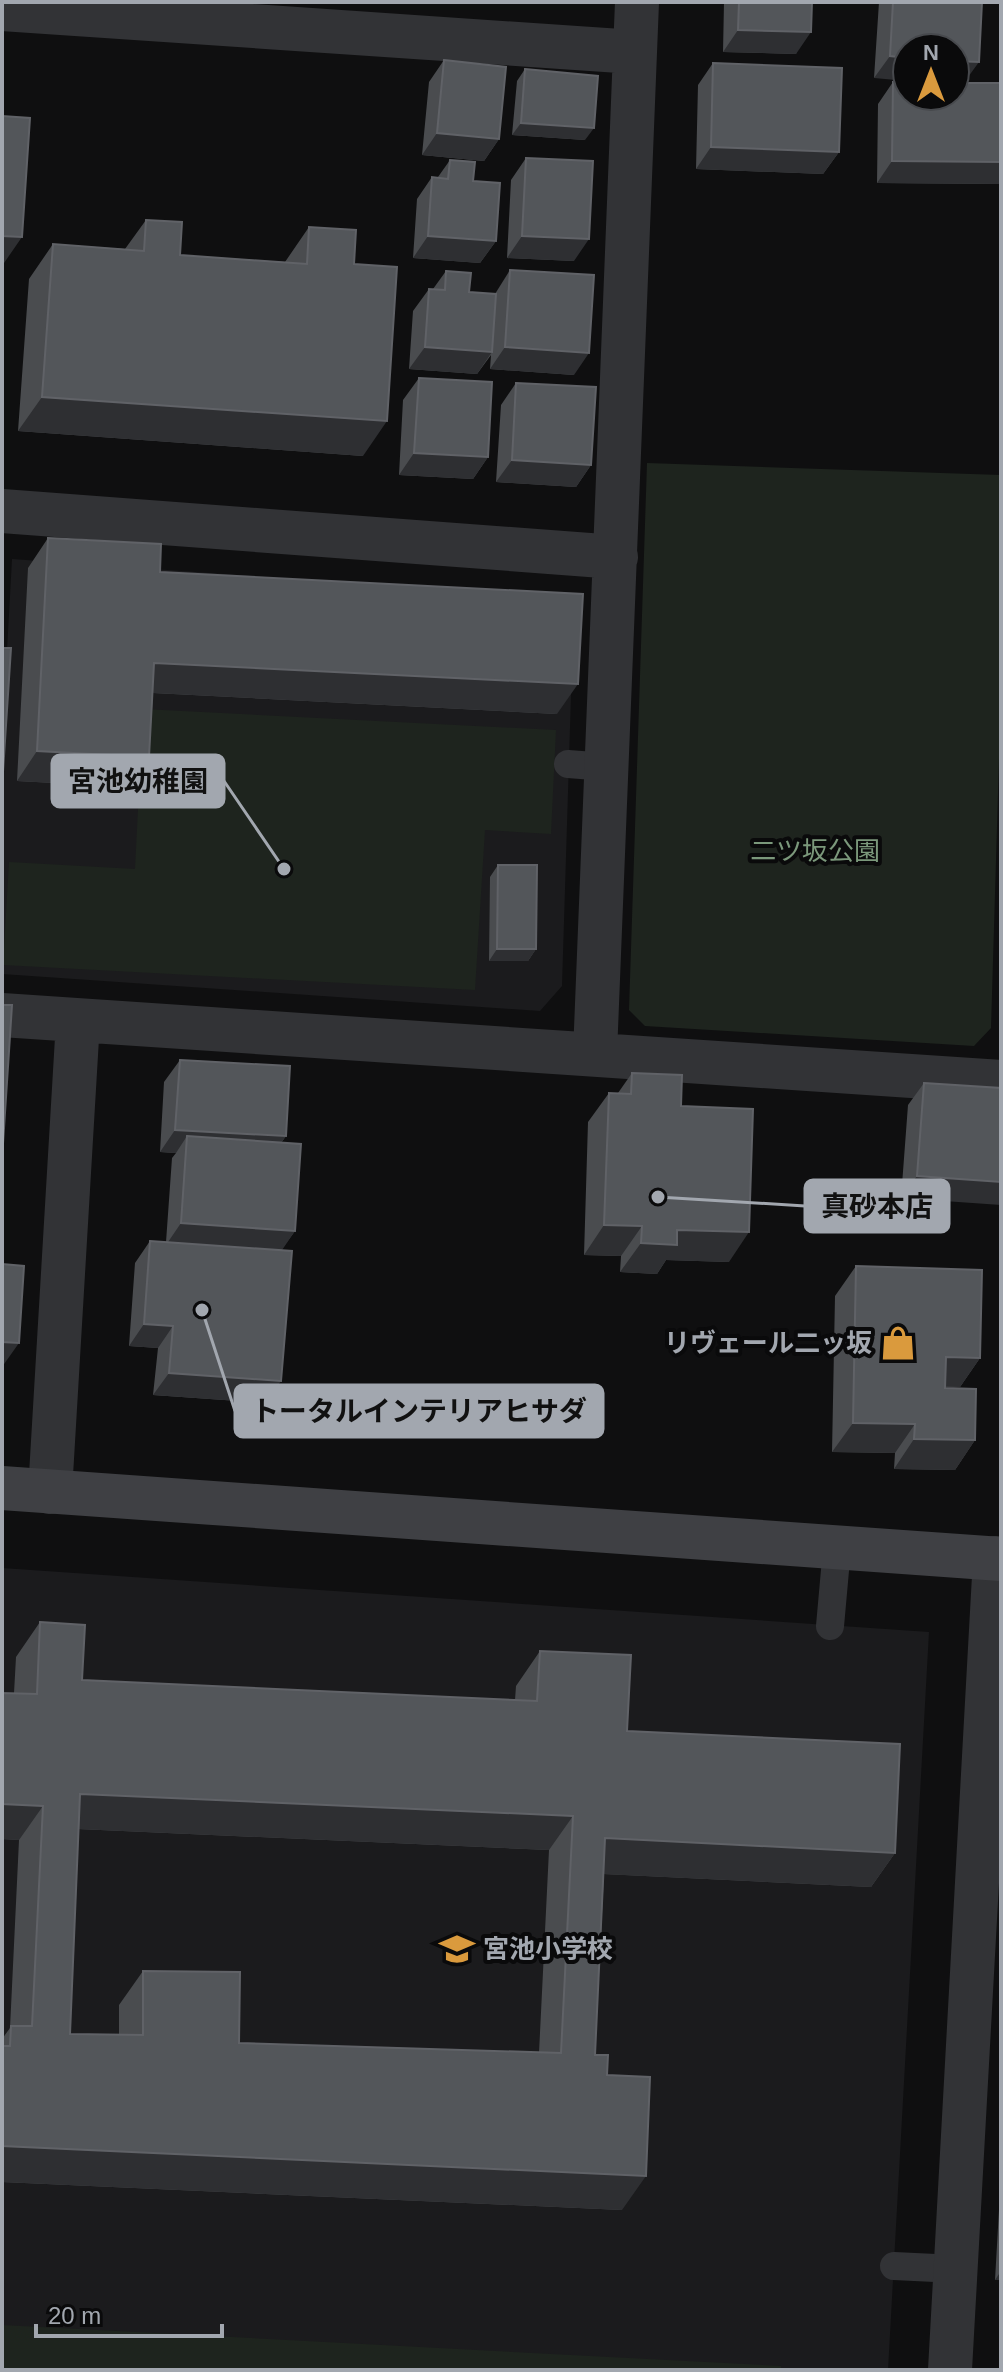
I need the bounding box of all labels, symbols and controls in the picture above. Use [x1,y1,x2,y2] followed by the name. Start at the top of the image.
[891,32,971,112] north arrow
[923,40,939,65] text: N
[52,755,224,807] callout: 宮池幼稚園
[68,766,208,797] text: 宮池幼稚園
[750,836,880,866] park label: 二ツ坂公園
[805,1180,949,1232] callout: 真砂本店
[821,1191,933,1222] text: 真砂本店
[879,1324,917,1362] shop icon: リヴェール二ッ坂
[664,1328,872,1358] place label: リヴェール二ッ坂
[235,1385,603,1437] callout: トータルインテリアヒサダ
[251,1396,587,1427] text: トータルインテリアヒサダ
[438,1930,476,1968] school or university icon: 宮池小学校
[483,1934,613,1964] place label: 宮池小学校
[36,2288,222,2338] scale bar
[48,2302,101,2329] text: 20 m

